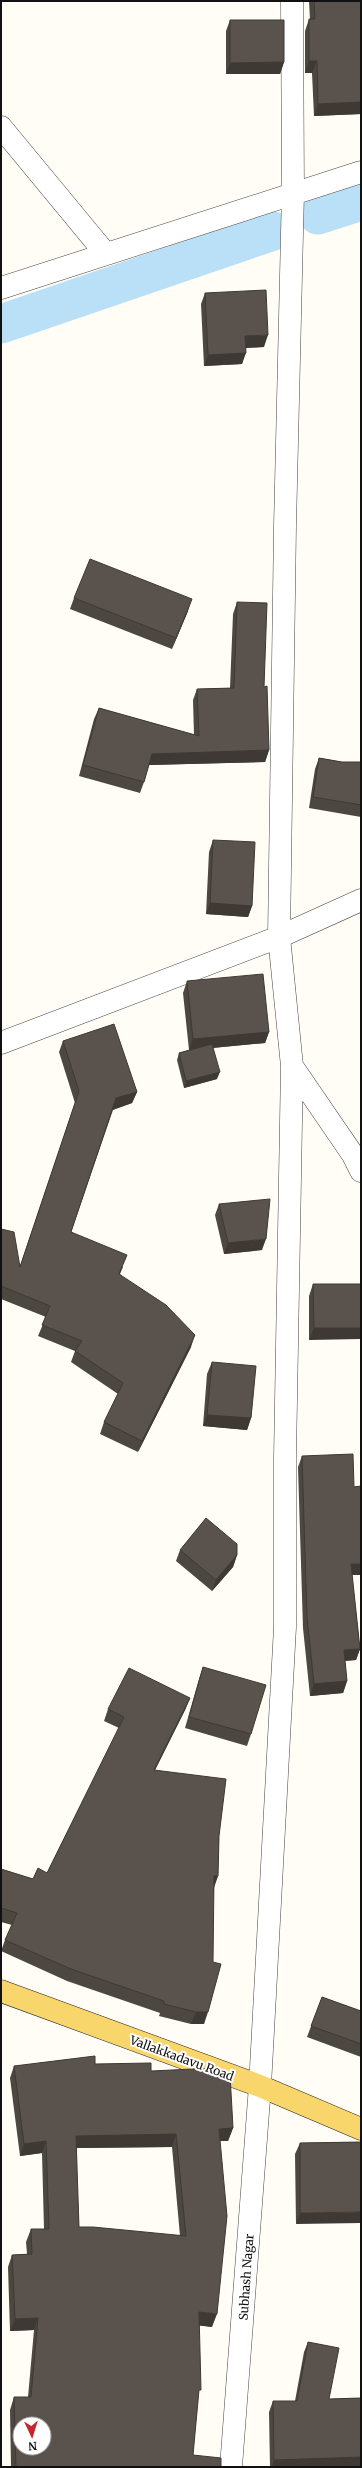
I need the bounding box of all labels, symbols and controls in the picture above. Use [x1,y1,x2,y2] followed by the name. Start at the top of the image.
[127,2032,236,2084] street label: Vallakkadavu Road
[235,2233,257,2321] street label: Subhash Nagar
[12,2416,52,2456] north arrow
[28,2439,38,2453] text: N

